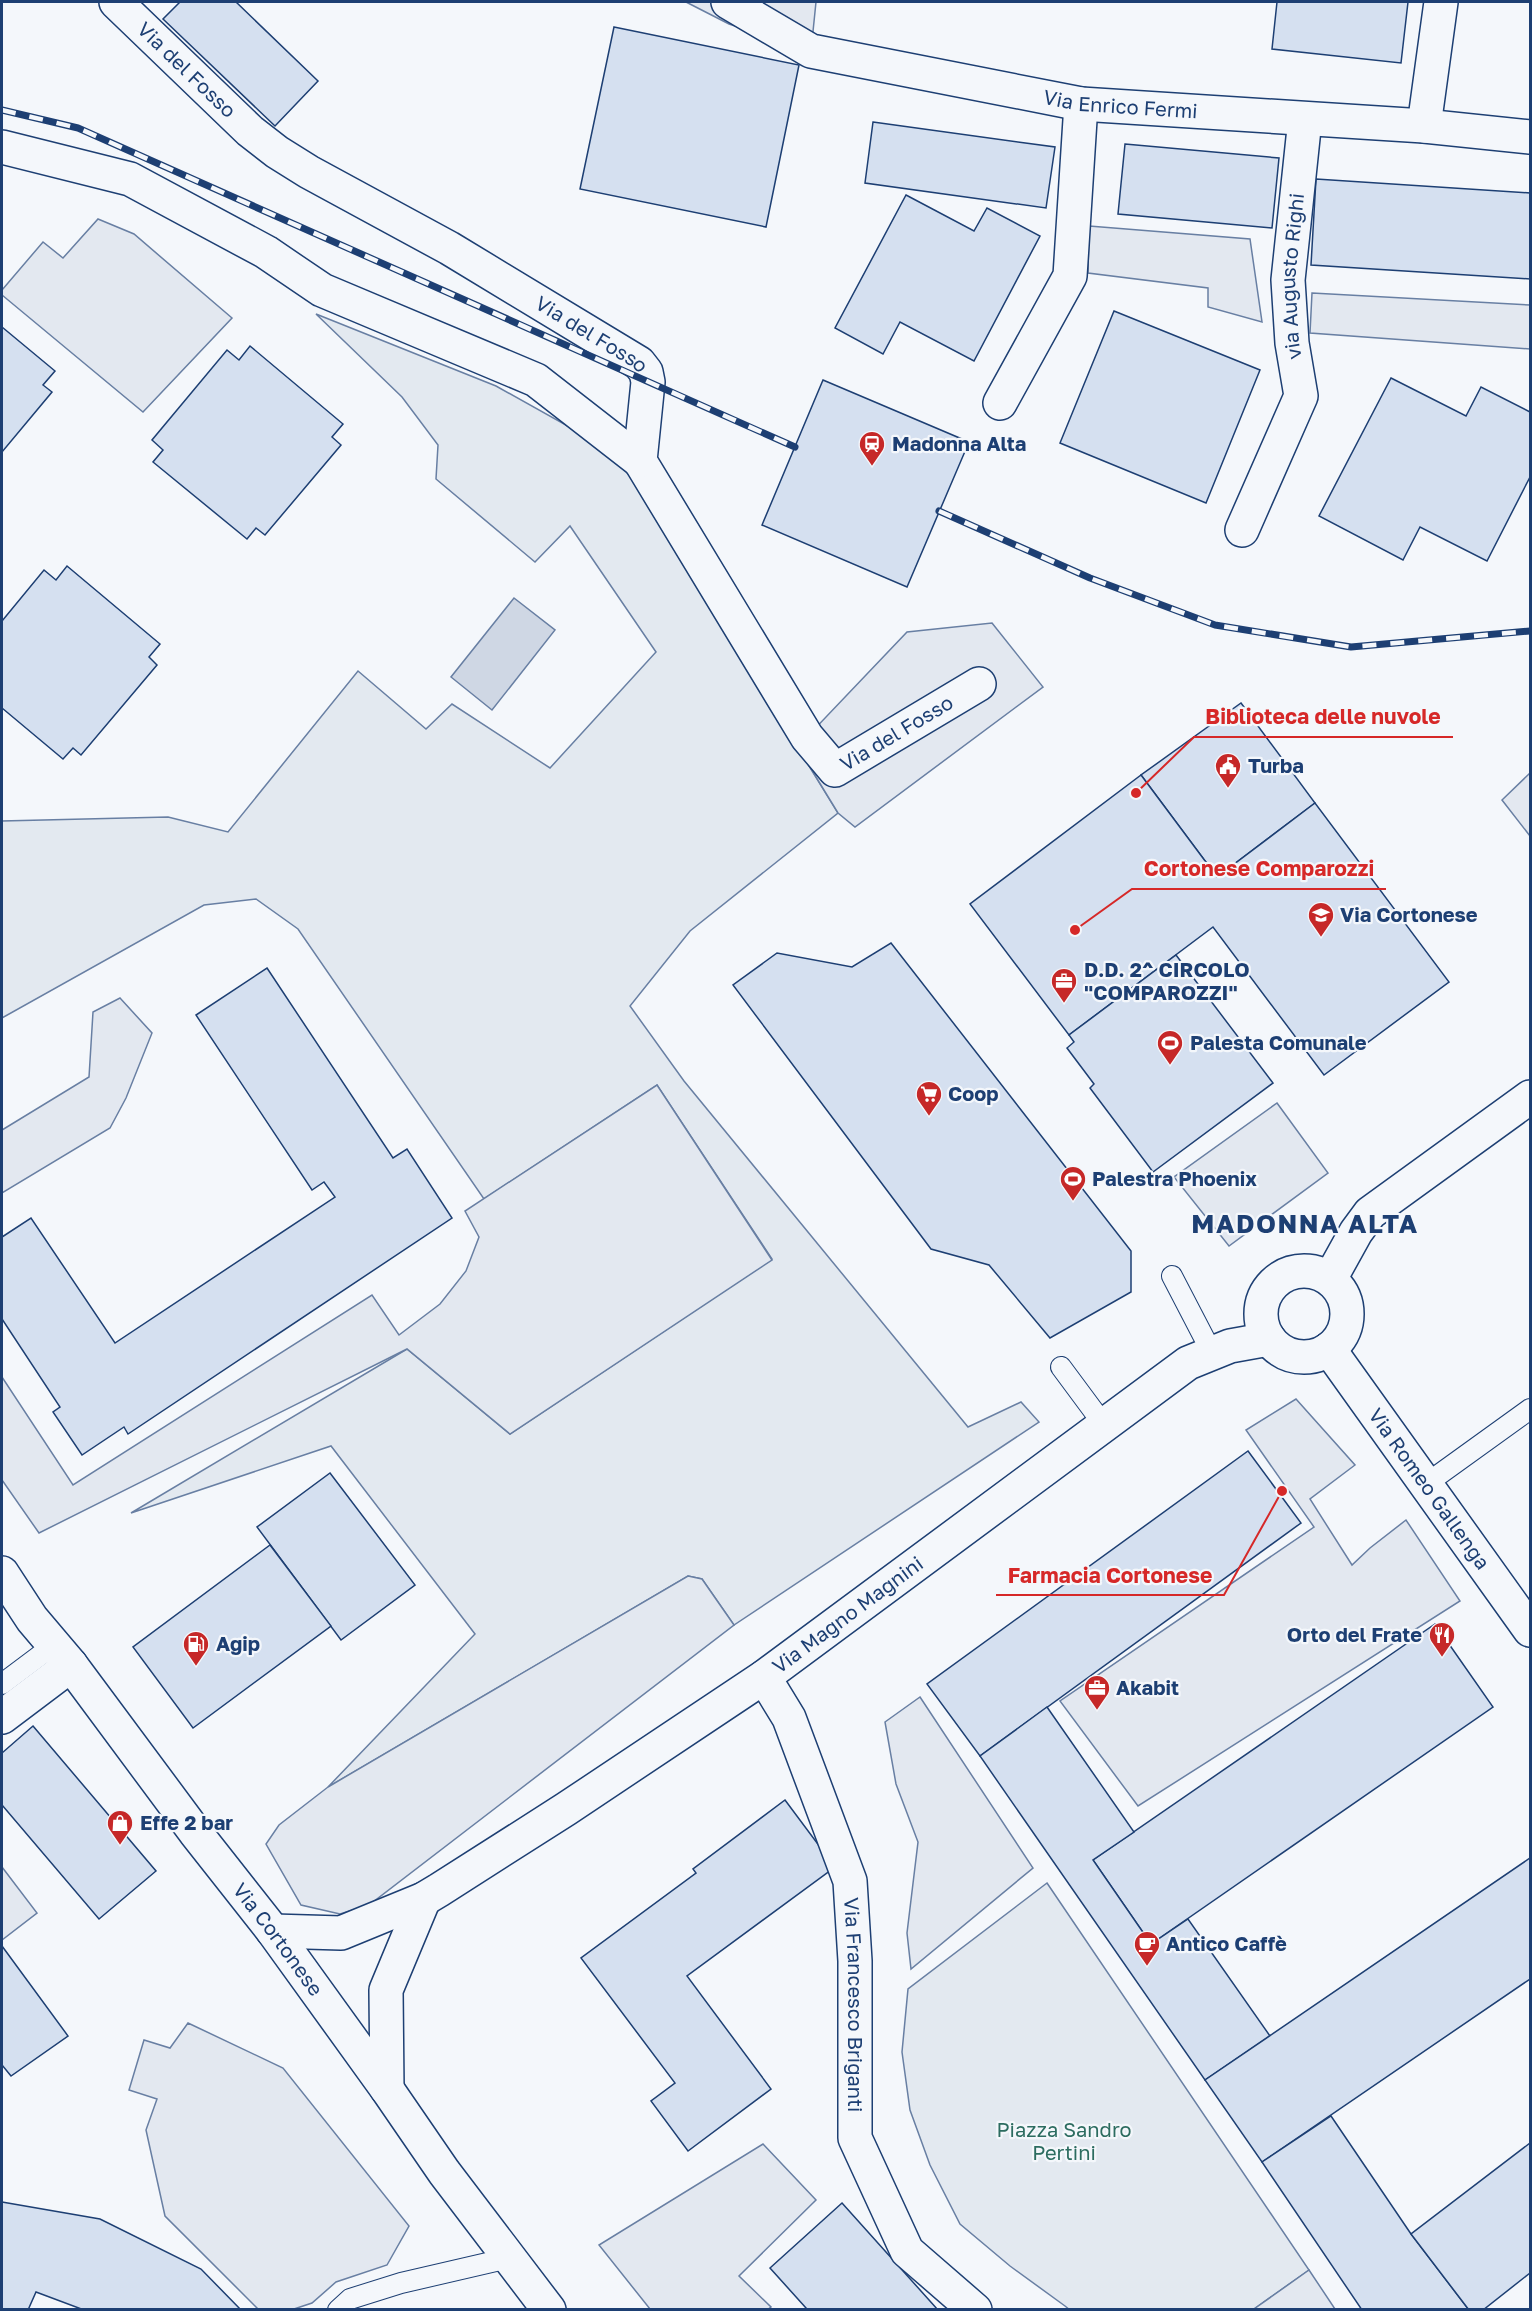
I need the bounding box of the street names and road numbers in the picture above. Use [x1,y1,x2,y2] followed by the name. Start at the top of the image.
[133,16,241,122] street label: Via del Fosso
[1042,84,1199,122] street label: Via Enrico Fermi
[1275,192,1308,362] street label: via Augusto Righi
[531,290,654,376] street label: Via del Fosso
[835,689,957,775] street label: Via del Fosso
[1364,1403,1496,1574] street label: Via Romeo Gallenga
[767,1551,927,1678] street label: Via Magno Magnini
[229,1878,329,2000] street label: Via Cortonese
[840,1897,868,2112] street label: Via Francesco Briganti

